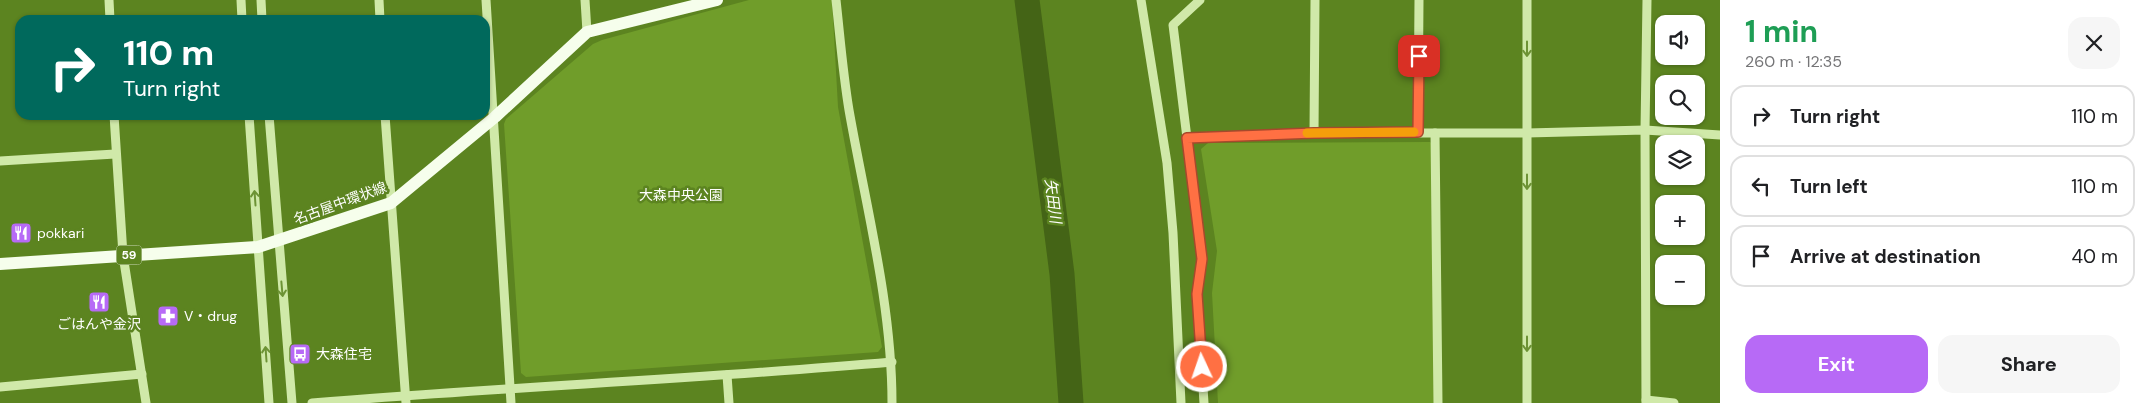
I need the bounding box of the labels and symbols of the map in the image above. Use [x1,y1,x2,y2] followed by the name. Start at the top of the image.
[1398,35,1440,77] pin
[1522,40,1532,56] one-way arrow
[1522,174,1532,190] one-way arrow
[1040,177,1066,227] water label: 矢田川
[291,178,389,228] street label: 名古屋中環状線
[639,186,723,204] park label: 大森中央公園
[250,191,259,207] one-way arrow
[9,221,33,245] restaurant icon: pokkari
[37,224,84,242] place label: pokkari
[116,246,142,264] road number: 59
[278,281,287,297] one-way arrow
[87,290,111,314] restaurant icon: ごはんや金沢
[156,304,180,328] pharmacy icon: V・drug
[184,307,237,325] place label: V・drug
[57,315,141,333] place label: ごはんや金沢
[1522,336,1532,352] one-way arrow
[1175,340,1227,392] position arrow
[288,342,312,366] bus stop icon: 大森住宅
[316,345,372,363] place label: 大森住宅
[261,347,270,363] one-way arrow

